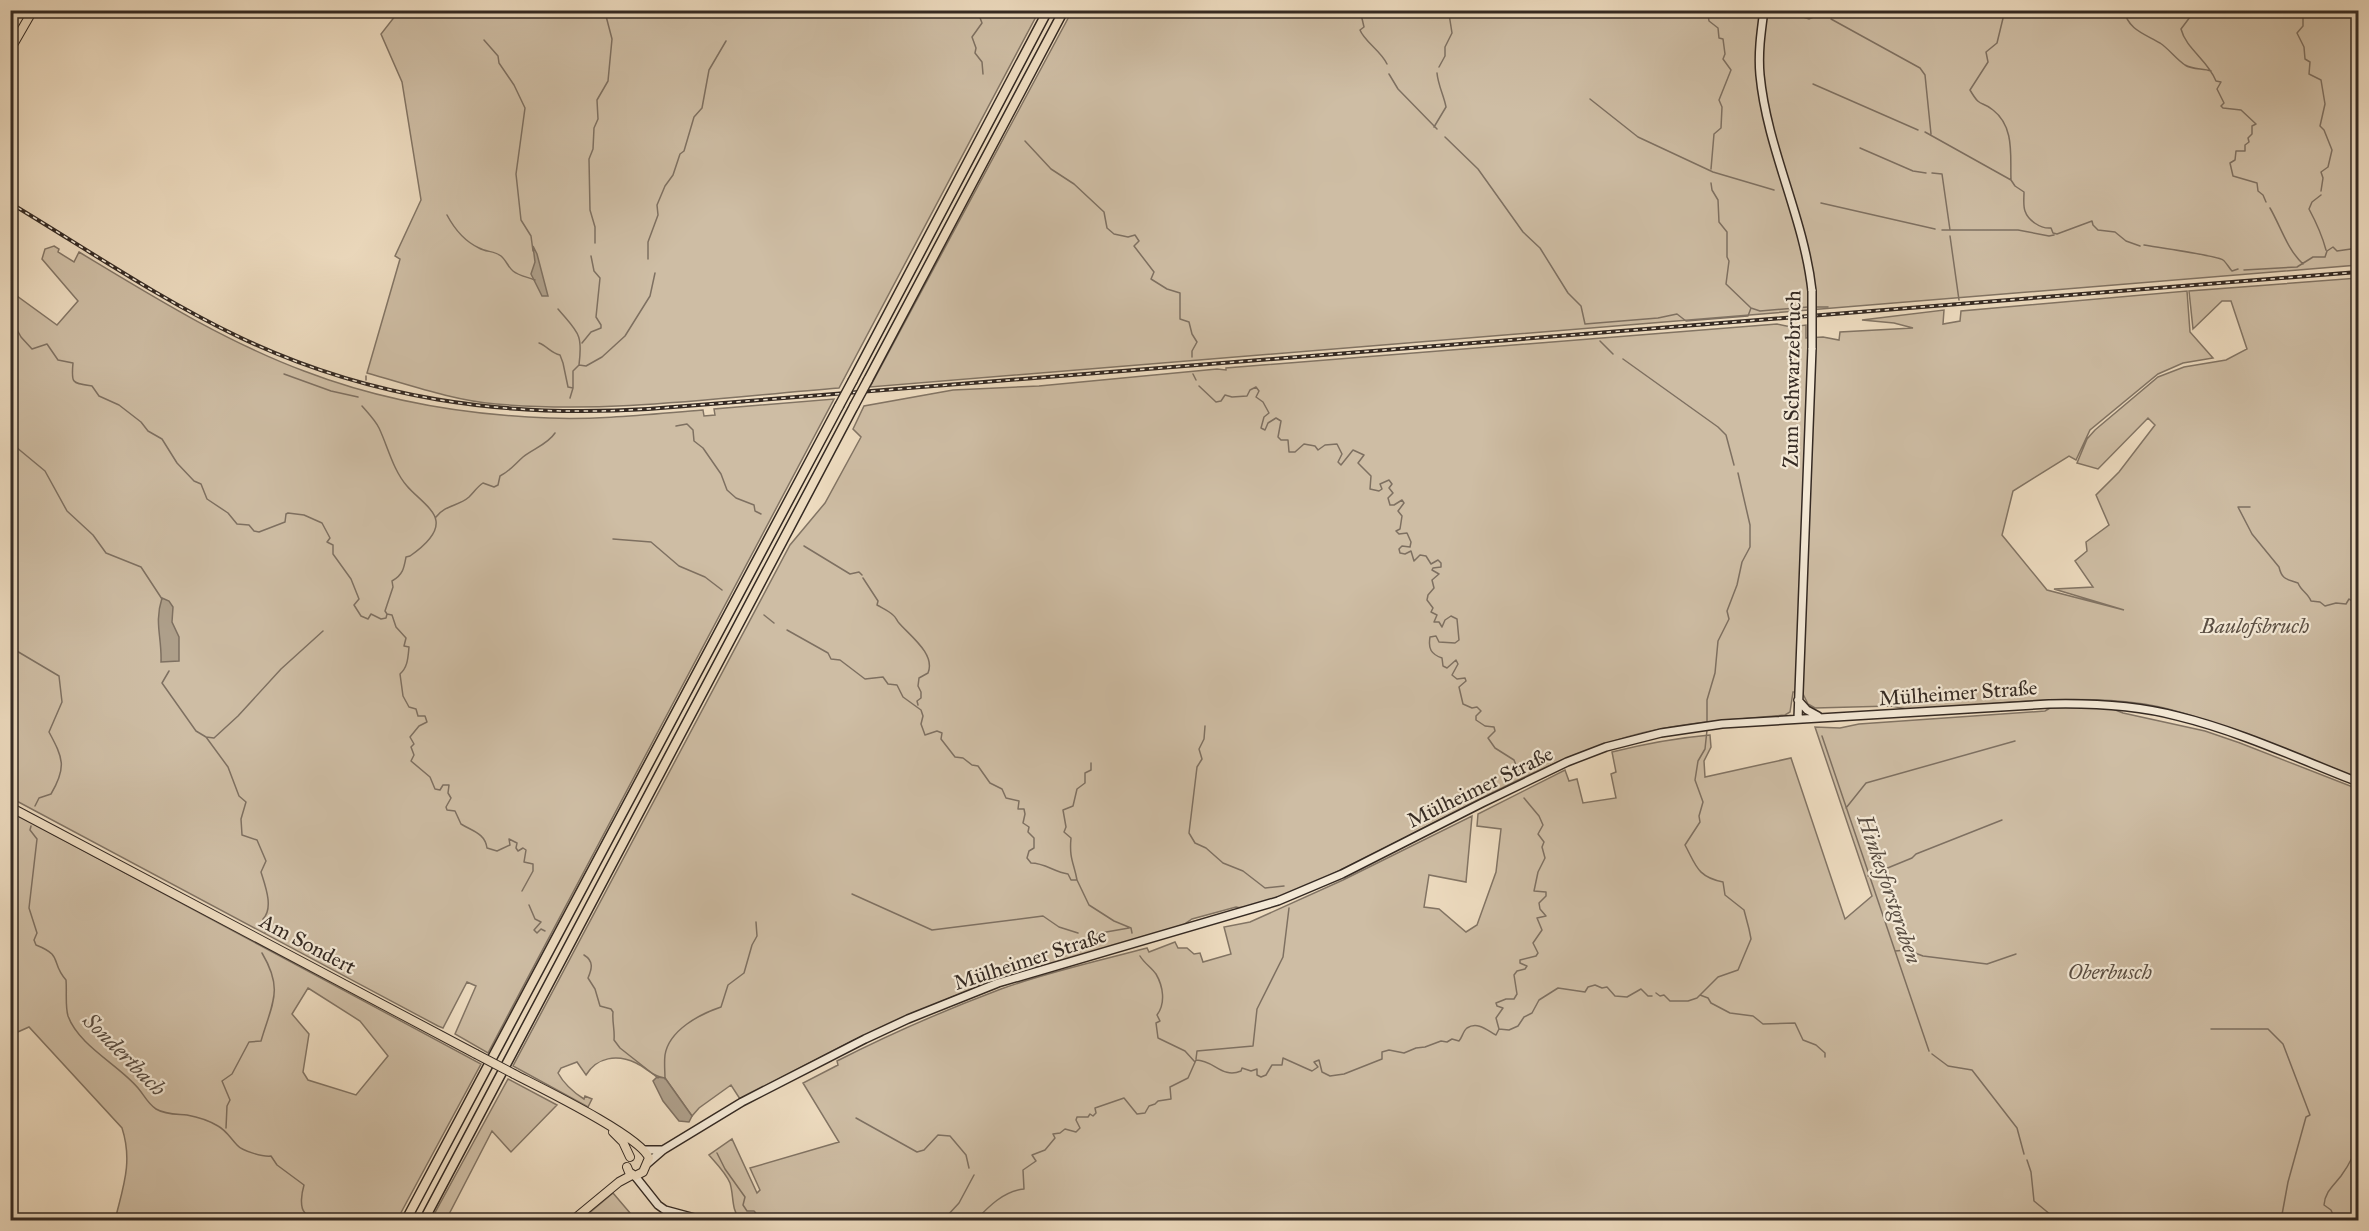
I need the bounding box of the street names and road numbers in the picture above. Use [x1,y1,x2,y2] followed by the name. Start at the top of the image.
[1777,290,1807,468] street label: Zum Schwarzebruch
[1878,674,2038,712] street label: Mülheimer Straße
[1403,740,1557,834] street label: Mülheimer Straße
[255,907,361,980] street label: Am Sondert
[950,922,1110,996] street label: Mülheimer Straße

